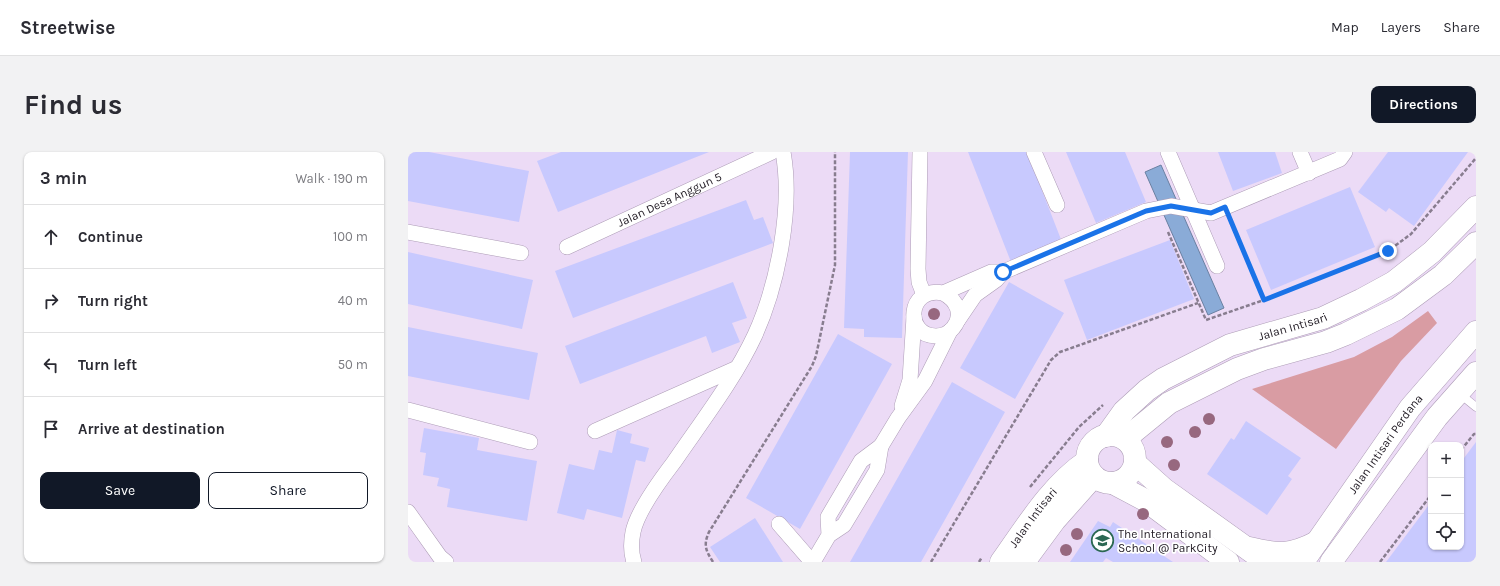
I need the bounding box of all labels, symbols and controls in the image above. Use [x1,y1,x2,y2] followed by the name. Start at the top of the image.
[20,17,115,39] text: Streetwise
[1331,19,1359,36] text: Map
[1381,19,1421,36] text: Layers
[1443,19,1480,36] text: Share
[1371,86,1476,123] button: Directions
[24,88,123,121] text: Find us
[40,168,87,188] text: 3 min
[615,169,724,230] street label: Jalan Desa Anggun 5
[295,171,368,186] text: Walk · 190 m
[40,226,62,248] icon: ahead
[78,228,143,246] text: Continue
[333,229,368,244] text: 100 m
[1379,242,1397,260] route end
[994,263,1012,281] route start
[40,290,62,312] icon: right
[78,292,148,310] text: Turn right
[338,293,368,308] text: 40 m
[1257,310,1330,343] street label: Jalan Intisari
[40,354,62,376] icon: left
[78,356,137,374] text: Turn left
[338,357,368,372] text: 50 m
[1346,391,1426,496] street label: Jalan Intisari Perdana
[40,418,62,440] icon: arrive
[78,420,225,438] text: Arrive at destination
[1428,442,1464,550] map controls
[1428,442,1464,478] button: +
[40,472,200,509] button: Save
[208,472,368,509] button: Share
[1428,478,1464,514] button: −
[1006,485,1060,550] street label: Jalan Intisari
[1428,514,1464,550] button: locate
[1118,527,1218,555] place label: The International School @ ParkCity
[1090,528,1116,554] school or university icon: The International School @ ParkCity

